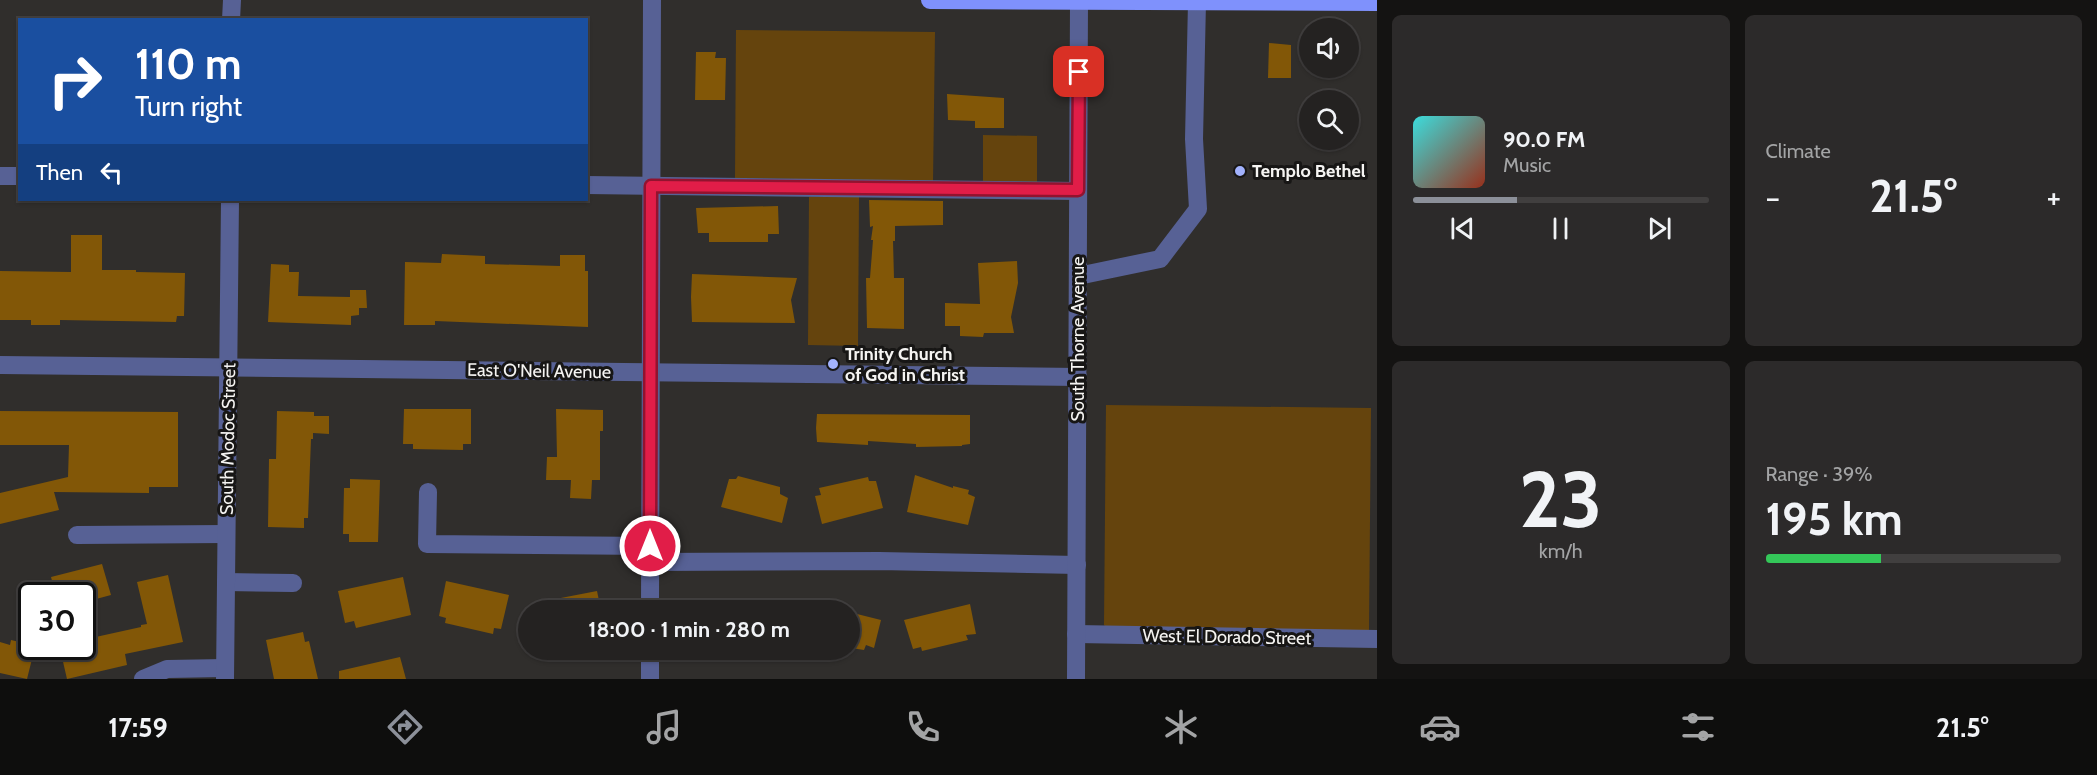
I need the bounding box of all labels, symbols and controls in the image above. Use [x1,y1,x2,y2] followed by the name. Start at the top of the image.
[1299,18,1359,150] map controls
[1299,18,1359,78] button: sound
[135,38,242,90] text: 110 m
[36,42,114,120] icon: right
[1053,46,1104,97] pin
[1062,55,1095,88] icon: arrive
[135,90,242,123] text: Turn right
[1299,90,1359,150] button: search
[1503,126,1585,153] text: 90.0 FM
[1766,139,1831,163] text: Climate
[1503,153,1551,177] text: Music
[95,156,128,189] icon: left
[36,159,83,186] text: Then
[1252,160,1366,182] place label: Templo Bethel
[1233,164,1247,178] marker: Templo Bethel
[1869,169,1957,223] text: 21.5°
[1766,177,1780,217] text: −
[2046,177,2061,217] text: +
[1446,212,1479,245] icon: previous
[1544,212,1577,245] icon: pause
[1643,212,1676,245] icon: next
[1067,257,1089,421] street label: South Thorne Avenue
[845,343,965,386] place label: Trinity Church of God in Christ
[826,357,840,371] marker: Trinity Church of God in Christ
[467,359,611,383] street label: East O'Neil Avenue
[216,363,240,515] street label: South Modoc Street
[1519,452,1602,547] text: 23
[1766,462,1872,486] text: Range · 39%
[1766,492,1903,546] text: 195 km
[618,514,682,578] position arrow
[1539,539,1583,563] text: km/h
[18,582,96,660] speed limit sign: 30
[588,616,790,643] text: 18:00 · 1 min · 280 m
[1142,625,1312,649] street label: West El Dorado Street
[384,706,426,748] icon: directions
[643,706,685,748] icon: music
[902,706,944,748] icon: phone
[1160,706,1202,748] icon: climate
[1419,706,1461,748] icon: car
[1677,706,1719,748] icon: filters
[108,711,168,744] text: 17:59
[1936,711,1989,744] text: 21.5°

